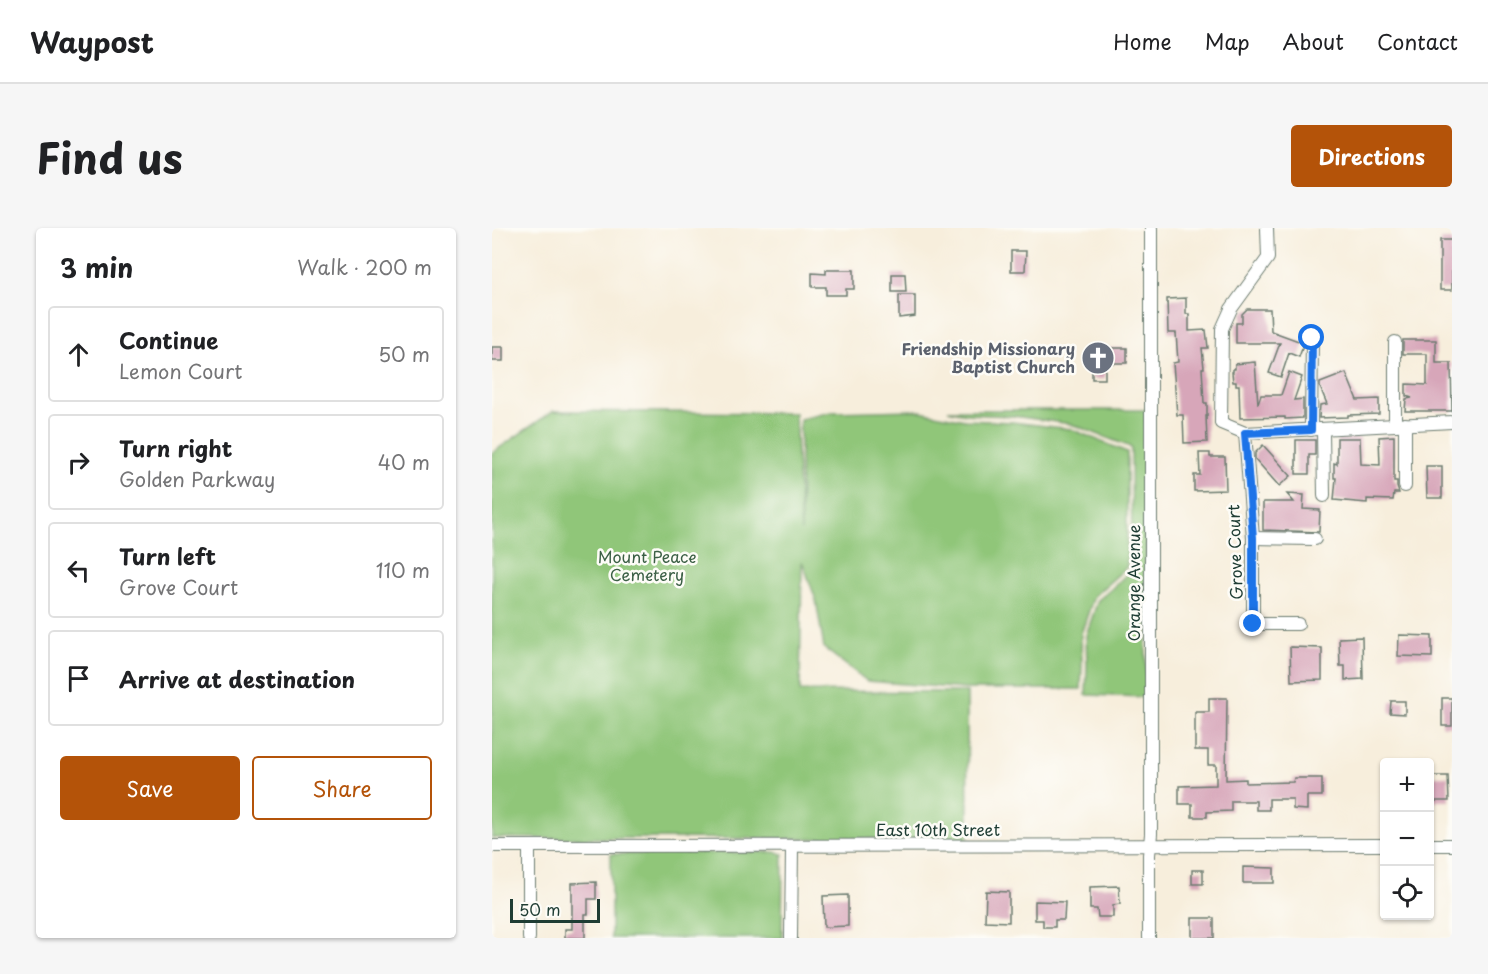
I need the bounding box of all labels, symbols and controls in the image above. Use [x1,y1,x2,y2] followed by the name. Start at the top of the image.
[30,20,154,63] text: Waypost
[1113,25,1172,57] text: Home
[1205,25,1250,57] text: Map
[1283,25,1344,57] text: About
[1377,25,1458,57] text: Contact
[36,125,183,188] text: Find us
[1291,125,1452,187] button: Directions
[60,248,133,287] text: 3 min
[297,252,432,282] text: Walk · 200 m
[119,323,218,356] text: Continue
[1298,324,1324,350] route start
[901,336,1075,378] place label: Friendship Missionary Baptist Church
[62,338,95,371] icon: ahead
[378,339,430,369] text: 50 m
[1080,340,1116,376] church icon: Friendship Missionary Baptist Church
[119,356,242,386] text: Lemon Court
[119,431,232,464] text: Turn right
[62,446,95,479] icon: right
[378,447,430,477] text: 40 m
[119,464,275,494] text: Golden Parkway
[1220,504,1248,600] street label: Grove Court
[1121,524,1145,641] street label: Orange Avenue
[119,539,216,572] text: Turn left
[598,544,696,586] park label: Mount Peace Cemetery
[62,554,95,587] icon: left
[376,555,430,585] text: 110 m
[119,572,238,602] text: Grove Court
[1239,610,1265,636] route end
[62,662,95,695] icon: arrive
[119,662,355,695] text: Arrive at destination
[60,756,240,820] button: Save
[252,756,432,820] button: Share
[1380,758,1434,920] map controls
[1380,758,1434,812] button: +
[1380,812,1434,866] button: −
[876,817,1001,841] street label: East 10th Street
[1380,866,1434,920] button: locate
[510,896,600,924] scale bar
[519,897,560,921] text: 50 m

